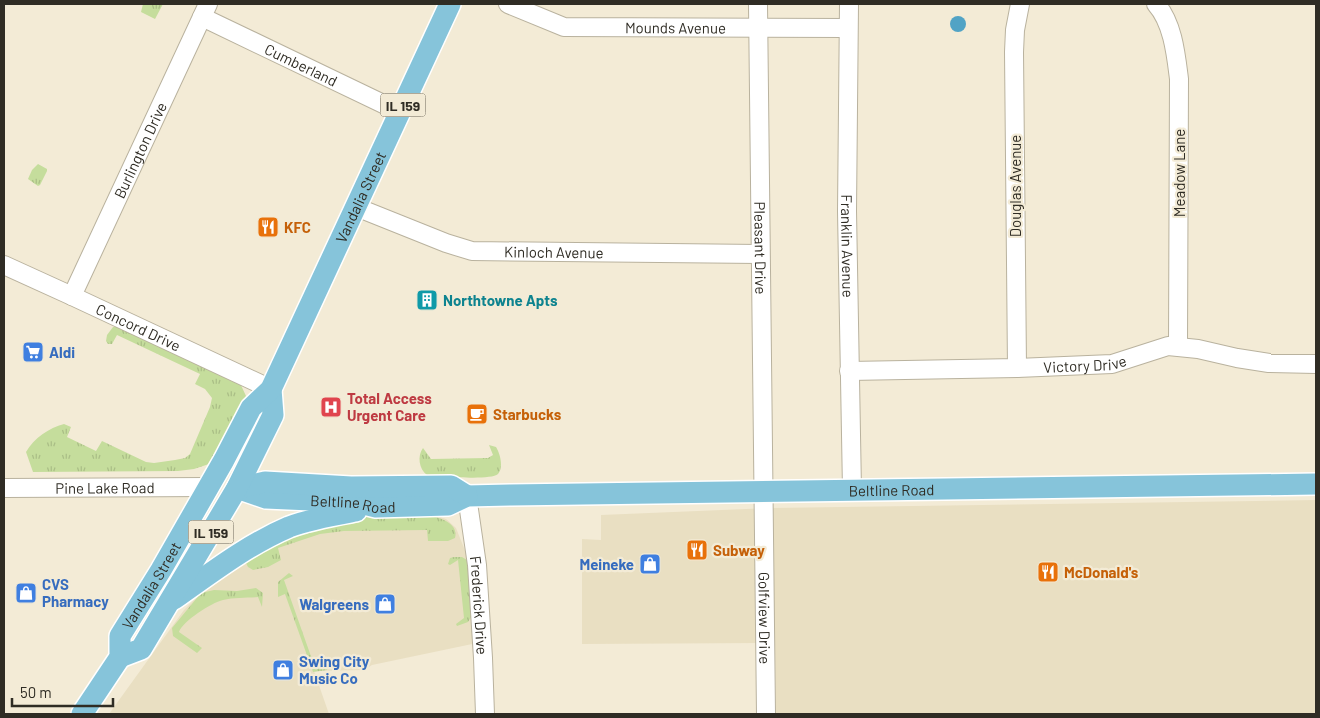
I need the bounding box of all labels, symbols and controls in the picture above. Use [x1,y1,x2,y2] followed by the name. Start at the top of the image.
[625,18,726,37] street label: Mounds Avenue
[262,40,340,90] street label: Cumberland
[380,94,426,116] road number: IL 159
[110,99,170,201] street label: Burlington Drive
[1170,129,1188,217] street label: Meadow Lane
[1006,135,1024,237] street label: Douglas Avenue
[331,148,389,245] street label: Vandalia Street
[838,194,858,298] street label: Franklin Avenue
[751,201,770,295] street label: Pleasant Drive
[256,215,280,239] restaurant icon: KFC
[284,218,311,236] place label: KFC
[504,242,604,261] street label: Kinloch Avenue
[415,288,439,312] building icon: Northtowne Apts
[443,291,558,309] place label: Northtowne Apts
[93,300,184,354] street label: Concord Drive
[21,340,45,364] supermarket icon: Aldi
[49,343,75,361] place label: Aldi
[1043,351,1129,376] street label: Victory Drive
[347,389,432,424] place label: Total Access Urgent Care
[319,395,343,419] hospital icon: Total Access Urgent Care
[465,402,489,426] cafe icon: Starbucks
[493,405,562,423] place label: Starbucks
[55,478,155,497] street label: Pine Lake Road
[848,480,935,499] street label: Beltline Road
[310,491,396,517] street label: Beltline Road
[188,520,234,544] road number: IL 159
[685,538,709,562] restaurant icon: Subway
[118,539,184,632] street label: Vandalia Street
[713,541,765,559] place label: Subway
[638,552,662,576] shop icon: Meineke
[467,555,492,655] street label: Frederick Drive
[579,555,634,573] place label: Meineke
[1036,560,1060,584] restaurant icon: McDonald's
[1064,563,1139,581] place label: McDonald's
[755,572,774,664] street label: Golfview Drive
[42,575,109,610] place label: CVS Pharmacy
[14,581,38,605] shop icon: CVS Pharmacy
[373,592,397,616] shop icon: Walgreens
[299,595,369,613] place label: Walgreens
[299,652,370,687] place label: Swing City Music Co
[271,658,295,682] shop icon: Swing City Music Co
[12,676,114,708] scale bar
[20,683,52,701] text: 50 m

